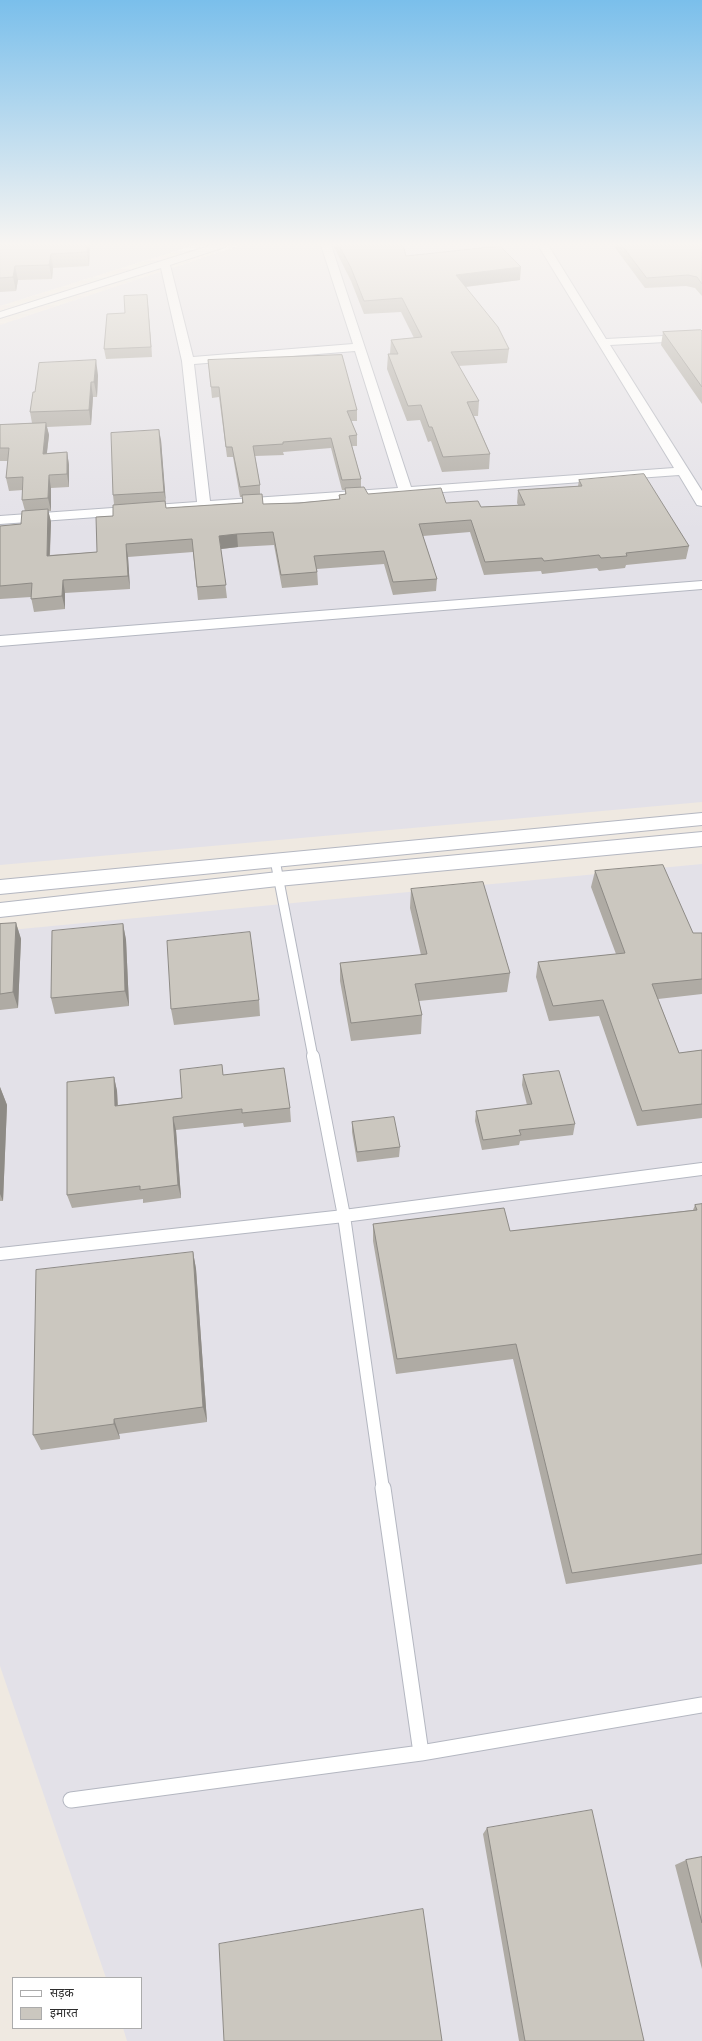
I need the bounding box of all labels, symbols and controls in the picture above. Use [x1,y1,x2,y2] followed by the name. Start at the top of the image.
[12,1977,142,2029] legend
[50,1985,74,2001] text: सड़क
[50,2005,78,2021] text: इमारत

